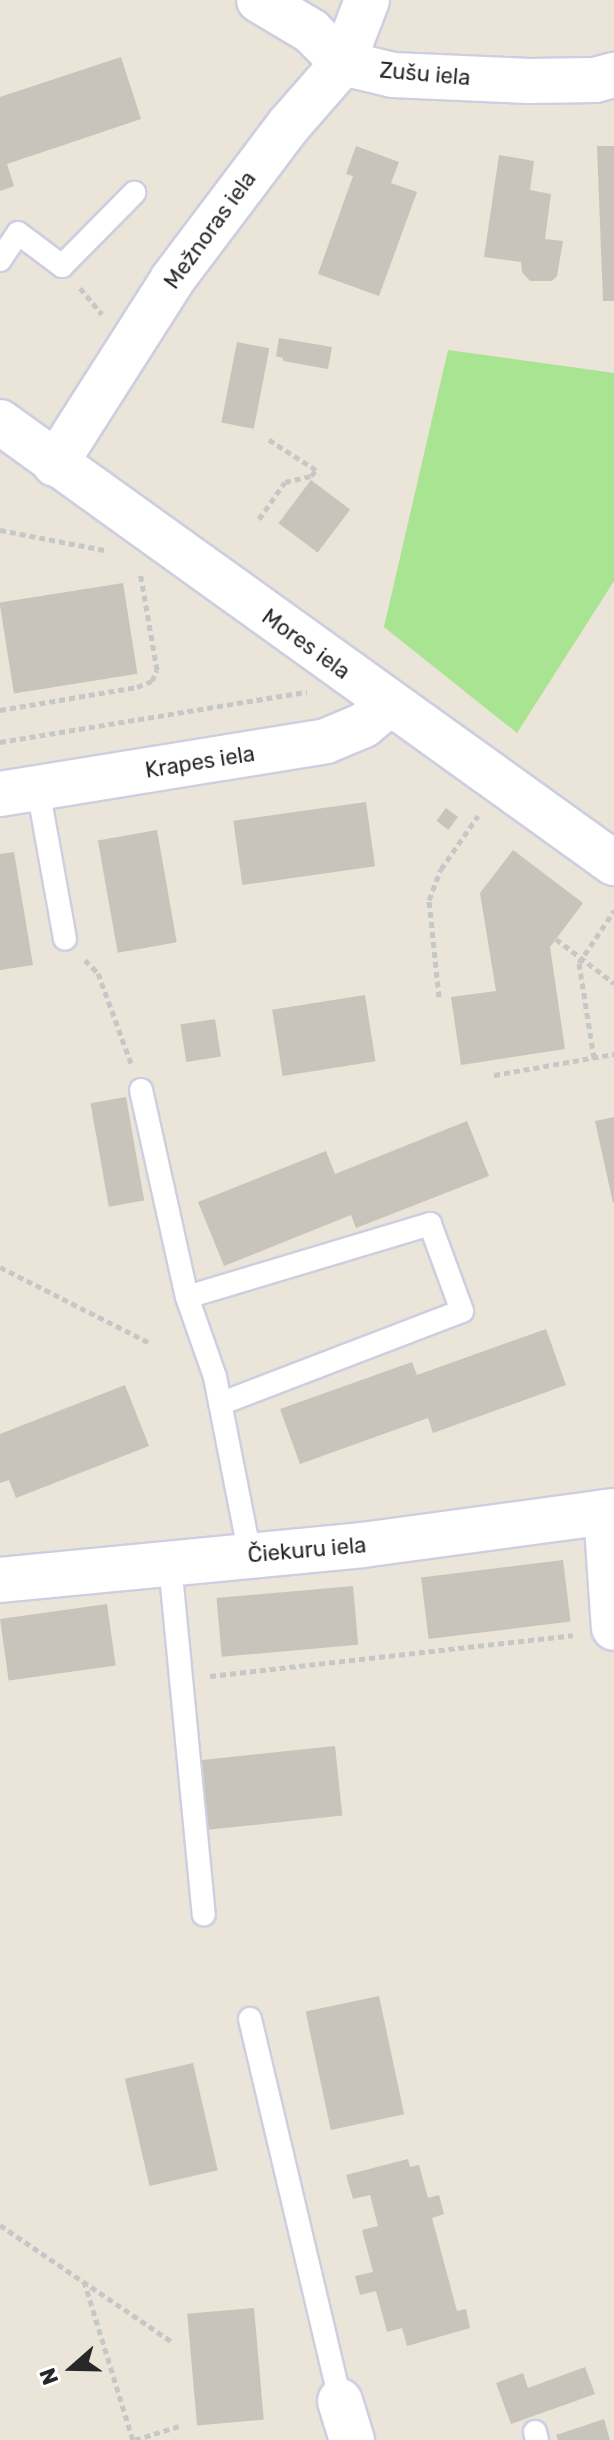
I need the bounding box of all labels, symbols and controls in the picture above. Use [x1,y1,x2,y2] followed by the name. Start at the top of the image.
[378,57,472,91] street label: Zušu iela
[158,166,262,294] street label: Mežnoras iela
[257,603,355,685] street label: Mores iela
[143,740,257,784] street label: Krapes iela
[247,1532,367,1568] street label: Čiekuru iela
[32,2328,112,2408] north arrow
[34,2364,64,2388] text: N

